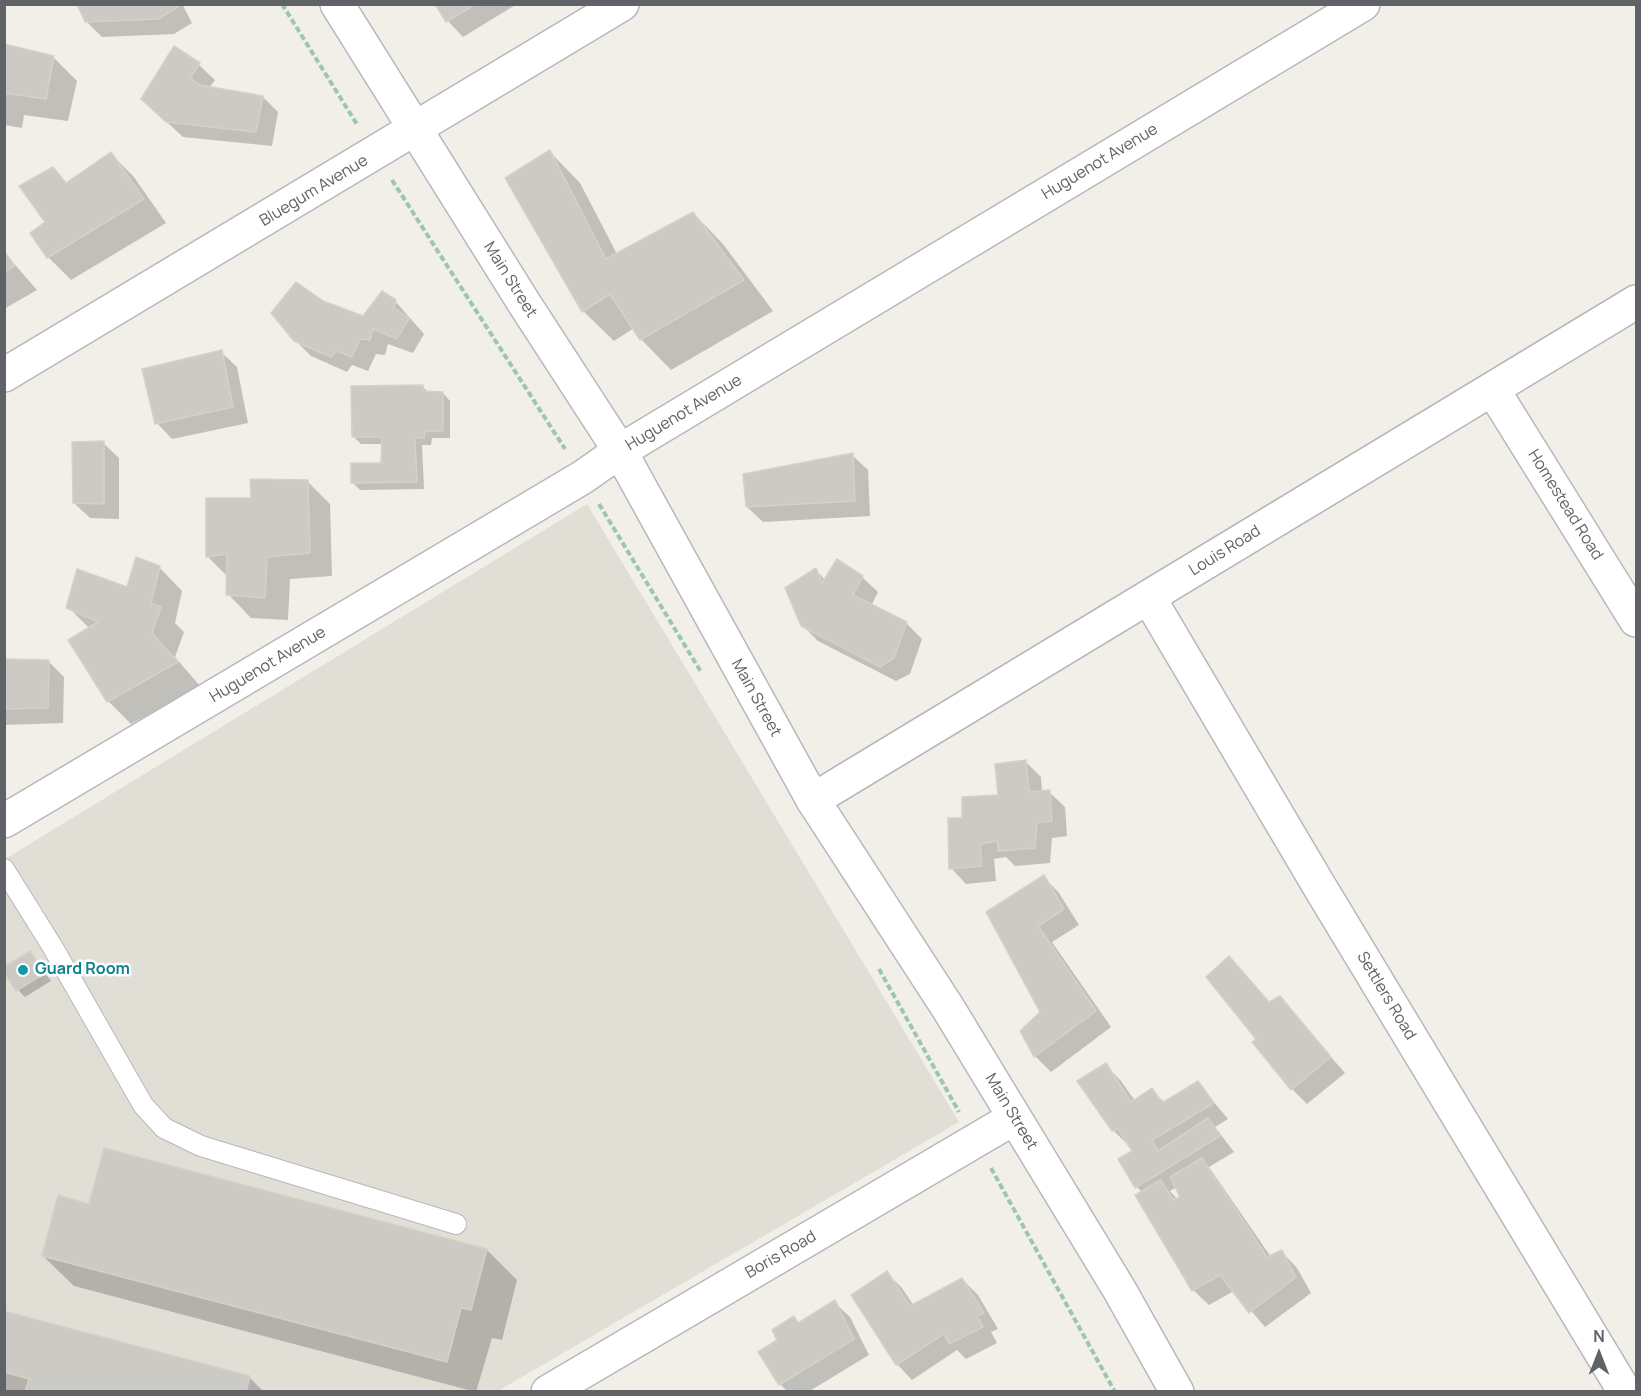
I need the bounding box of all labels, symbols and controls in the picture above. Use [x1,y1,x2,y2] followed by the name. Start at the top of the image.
[1039,120,1161,204] street label: Huguenot Avenue
[256,151,372,231] street label: Bluegum Avenue
[479,239,541,321] street label: Main Street
[623,371,745,455] street label: Huguenot Avenue
[1523,446,1607,564] street label: Homestead Road
[1186,522,1264,580] street label: Louis Road
[207,623,329,707] street label: Huguenot Avenue
[727,656,785,740] street label: Main Street
[1352,949,1420,1043] street label: Settlers Road
[35,960,130,980] place label: Guard Room
[16,963,30,977] marker: Guard Room
[981,1070,1041,1154] street label: Main Street
[742,1227,820,1283] street label: Boris Road
[1569,1324,1629,1384] north arrow
[1593,1325,1605,1347] text: N

